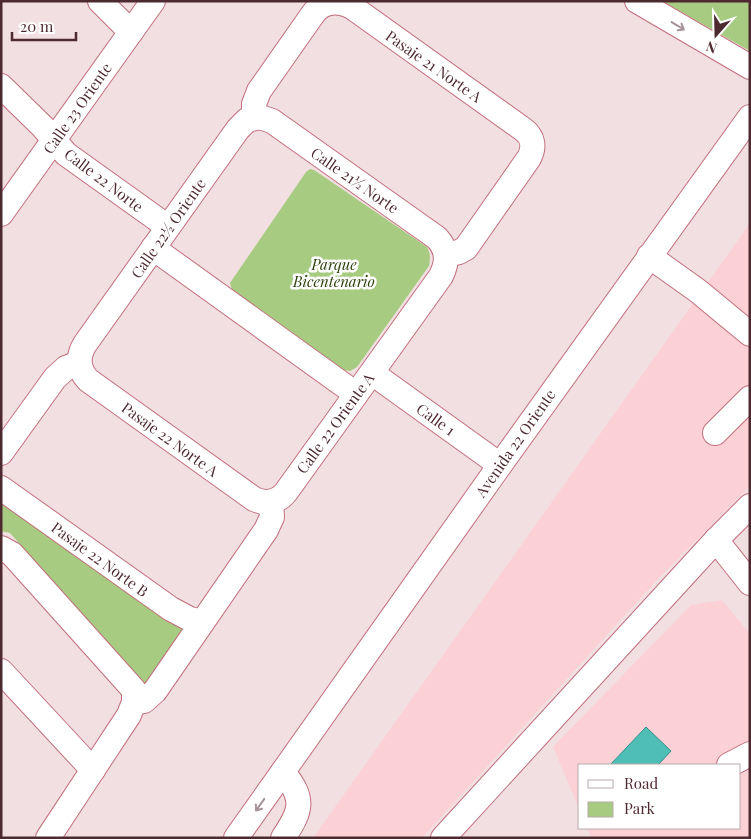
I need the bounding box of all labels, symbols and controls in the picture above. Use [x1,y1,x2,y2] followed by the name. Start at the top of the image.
[12,10,76,42] scale bar
[691,10,741,60] north arrow
[20,16,54,36] text: 20 m
[671,22,685,32] one-way arrow
[382,25,486,107] street label: Pasaje 21 Norte A
[703,37,719,58] text: N
[38,58,116,158] street label: Calle 23 Oriente
[307,142,403,218] street label: Calle 21½ Norte
[61,144,147,216] street label: Calle 22 Norte
[126,174,210,282] street label: Calle 22½ Oriente
[292,254,375,291] park label: Parque Bicentenario
[292,368,379,477] street label: Calle 22 Oriente A
[470,385,560,502] street label: Avenida 22 Oriente
[118,397,223,481] street label: Pasaje 22 Norte A
[413,398,460,440] street label: Calle 1
[48,517,152,601] street label: Pasaje 22 Norte B
[578,764,741,829] legend
[624,773,658,793] text: Road
[255,797,265,811] one-way arrow
[624,798,656,818] text: Park

